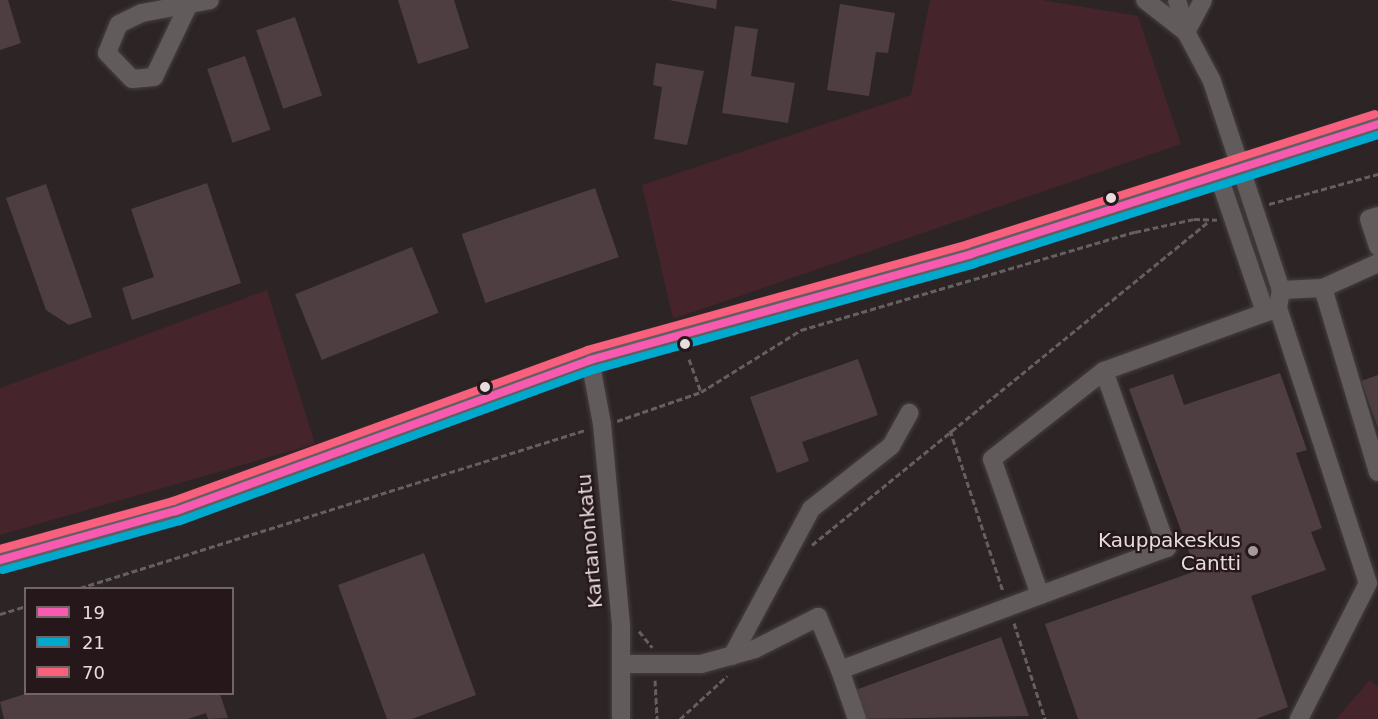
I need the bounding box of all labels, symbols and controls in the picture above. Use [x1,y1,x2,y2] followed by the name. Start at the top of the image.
[1105,192,1117,204] unlabelled marker
[679,338,691,350] unlabelled marker
[479,381,491,393] unlabelled marker
[572,473,608,609] street label: Kartanonkatu
[1098,528,1241,575] place label: Kauppakeskus Cantti
[1246,544,1260,558] marker: Kauppakeskus Cantti
[24,587,234,695] legend
[82,602,105,623] text: 19
[82,632,105,653] text: 21
[82,662,105,683] text: 70

